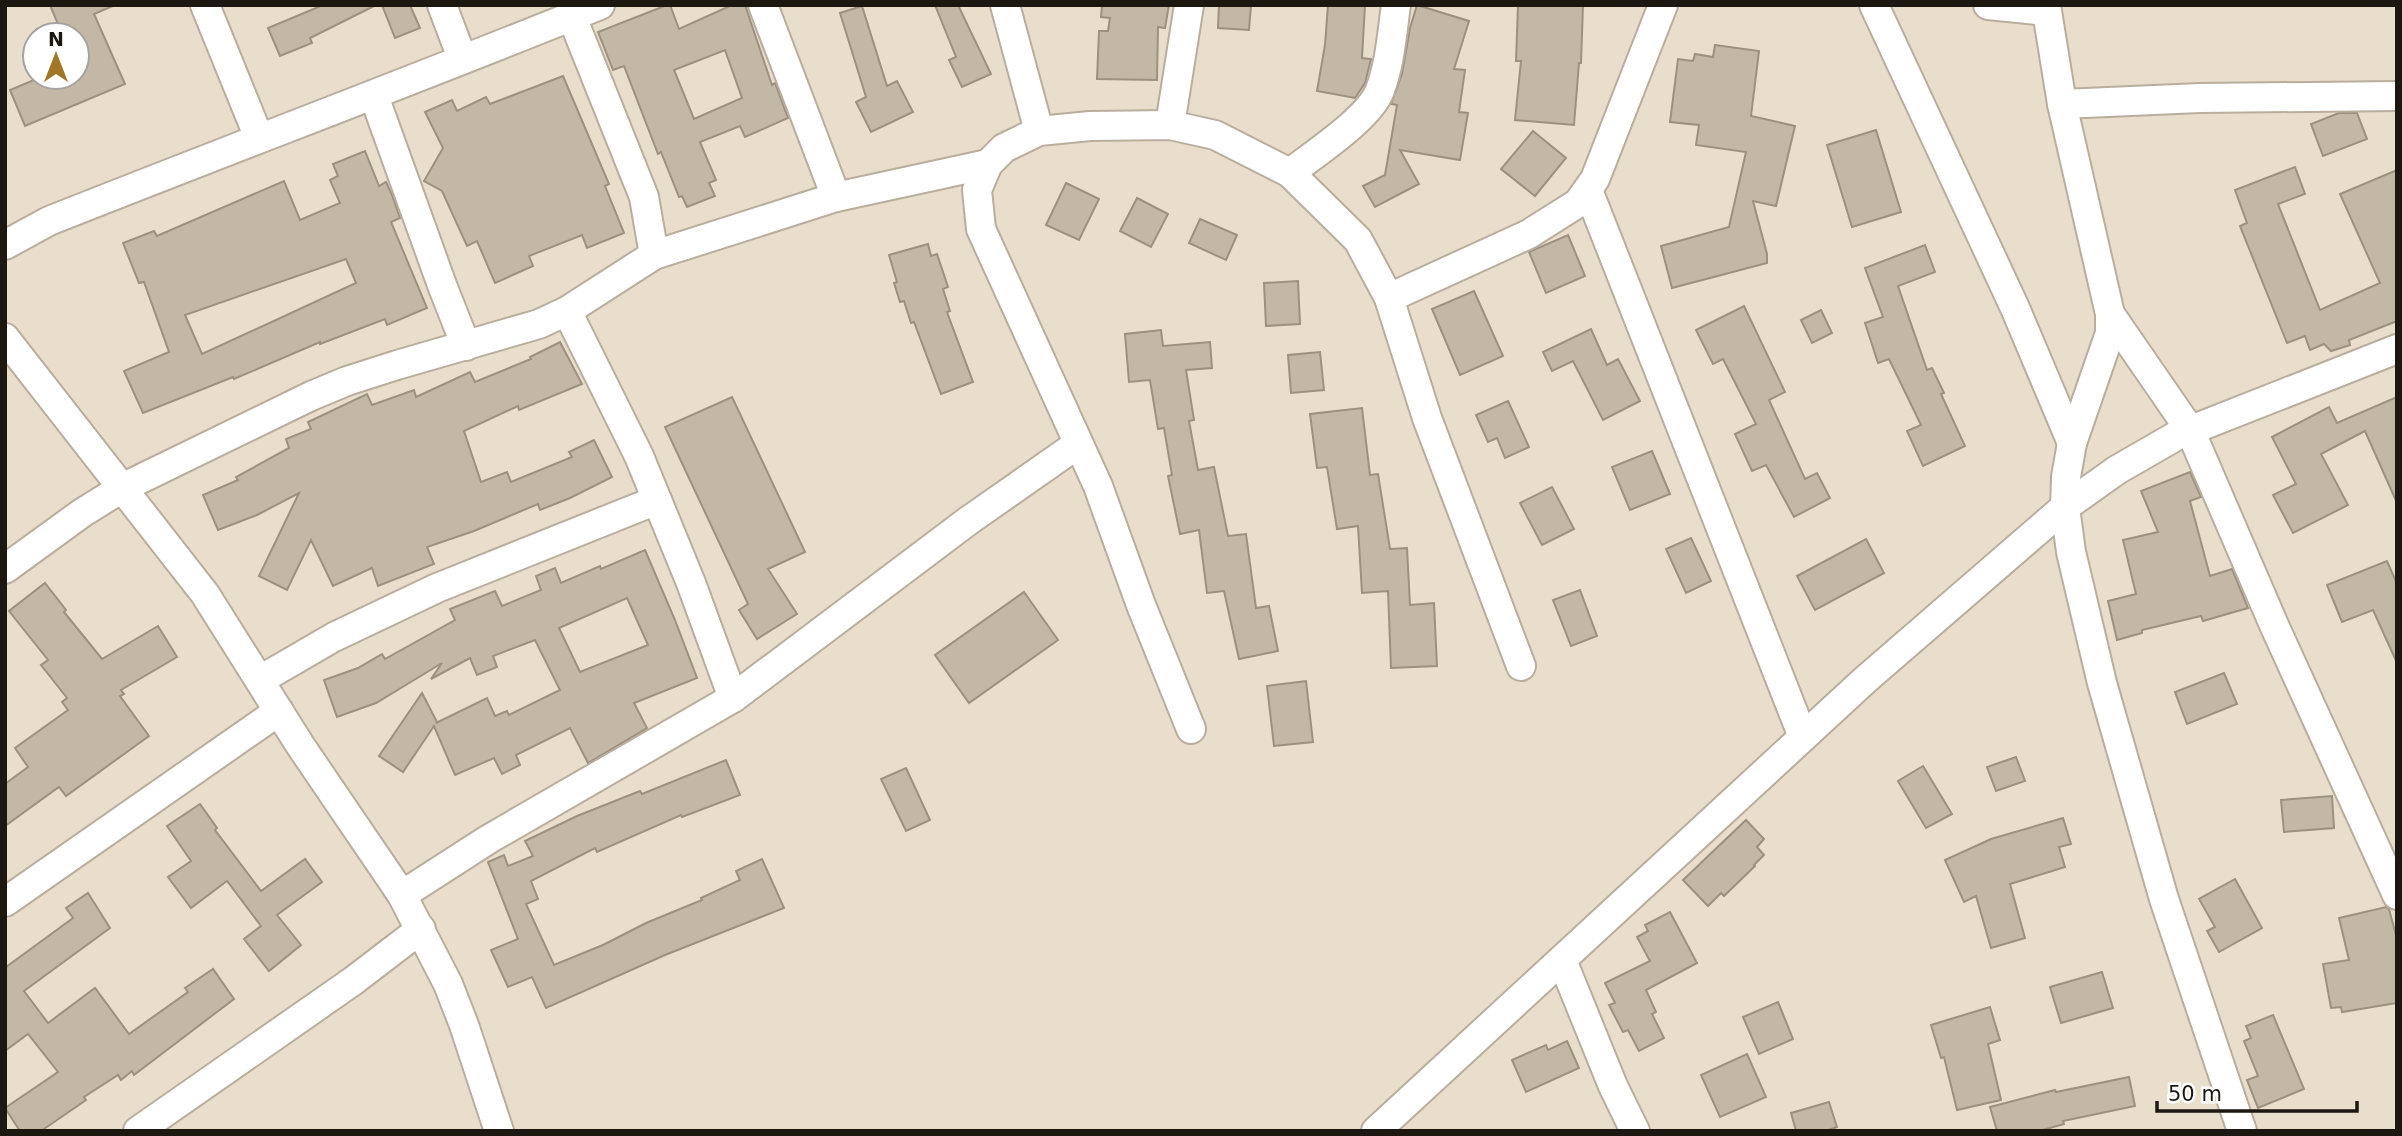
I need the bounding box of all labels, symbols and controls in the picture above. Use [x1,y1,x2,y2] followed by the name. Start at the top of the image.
[21,21,91,91] north arrow
[48,28,64,50] text: N
[2157,1070,2356,1114] scale bar
[2168,1082,2222,1106] text: 50 m

